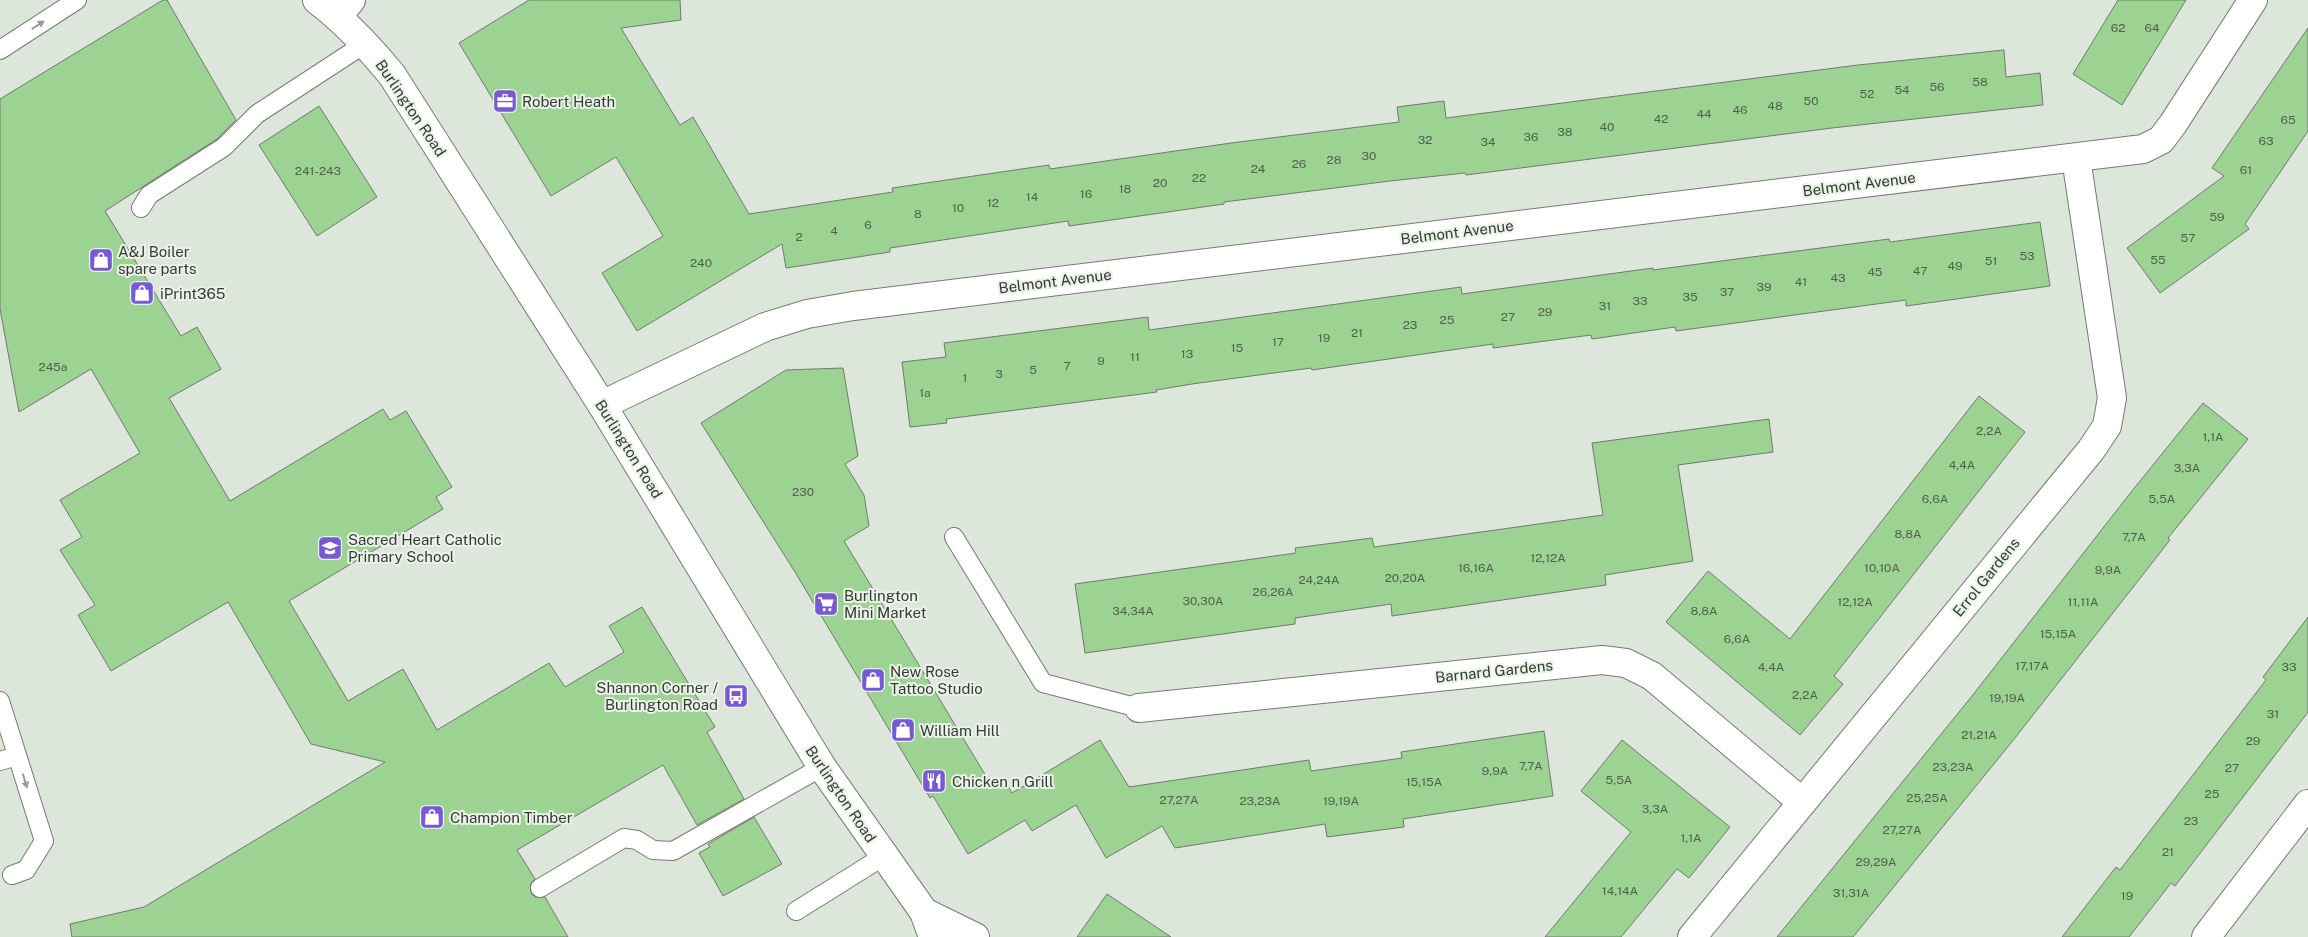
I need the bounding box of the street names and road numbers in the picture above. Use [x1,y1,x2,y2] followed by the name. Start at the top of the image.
[372,56,450,160] street label: Burlington Road
[1801,169,1917,199] street label: Belmont Avenue
[1399,217,1515,247] street label: Belmont Avenue
[997,266,1113,296] street label: Belmont Avenue
[592,397,666,501] street label: Burlington Road
[1949,534,2023,620] street label: Errol Gardens
[1434,656,1554,686] street label: Barnard Gardens
[802,742,880,846] street label: Burlington Road

